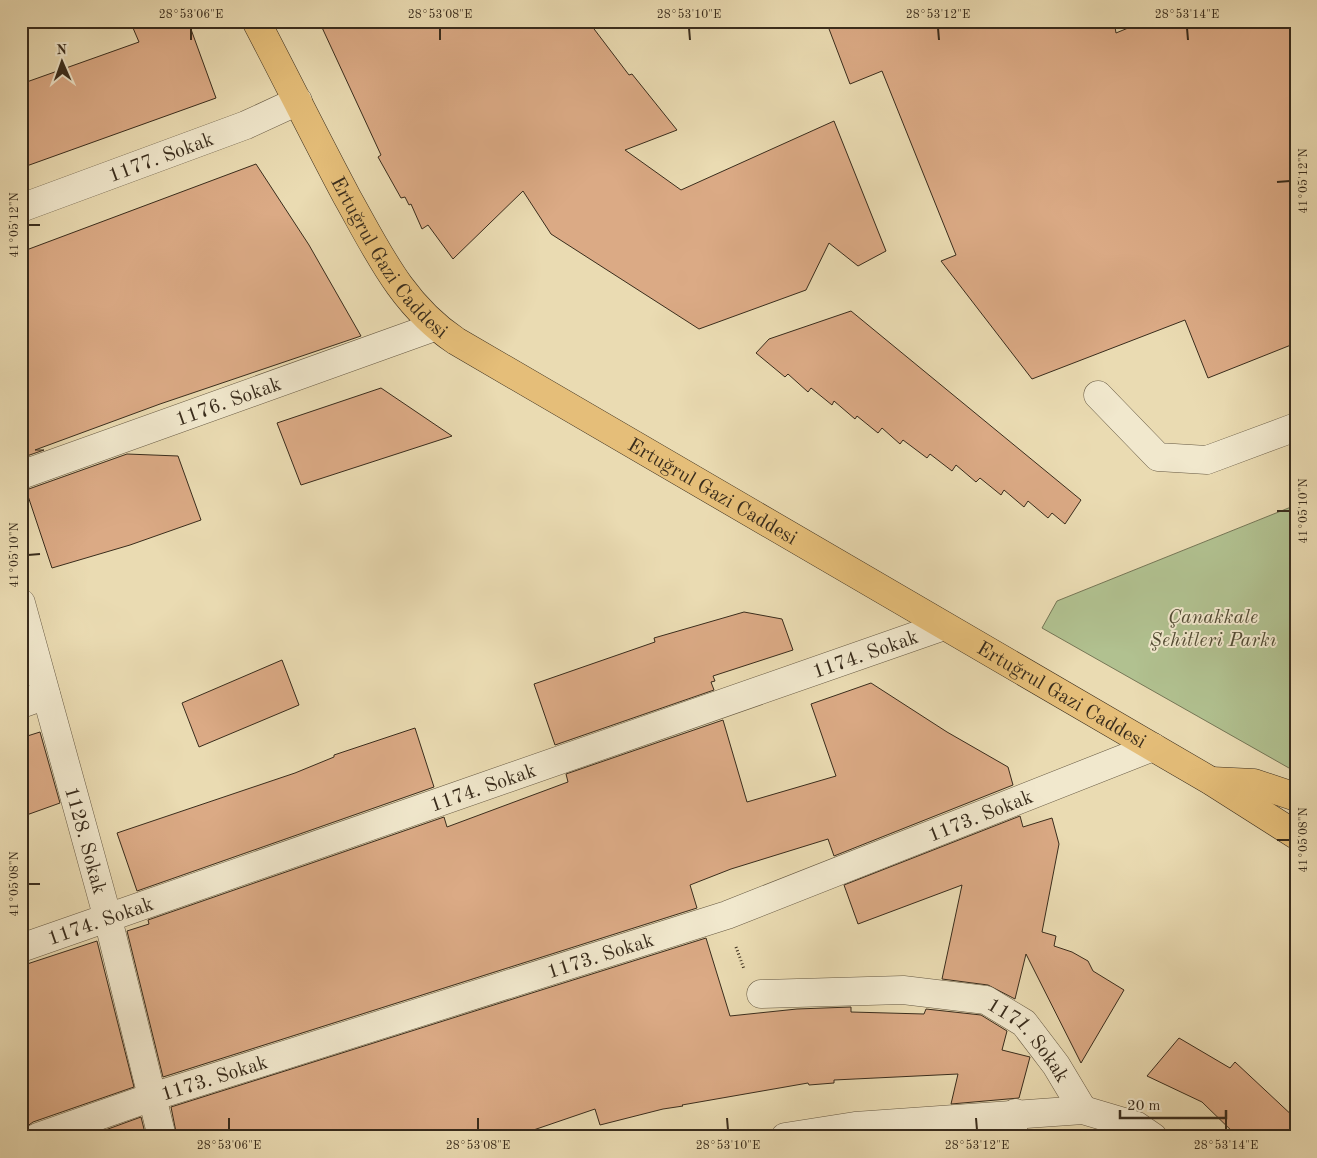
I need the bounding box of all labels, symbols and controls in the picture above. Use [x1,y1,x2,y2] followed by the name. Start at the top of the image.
[159,8,223,21] text: 28°53'06"E
[408,8,472,21] text: 28°53'08"E
[657,8,721,21] text: 28°53'10"E
[906,8,970,21] text: 28°53'12"E
[1155,8,1219,21] text: 28°53'14"E
[38,38,88,88] north arrow
[56,43,67,57] text: N
[106,130,217,187] street label: 1177. Sokak
[1297,148,1310,214] text: 41°05'12"N
[326,174,450,343] street label: Ertuğrul Gazi Caddesi
[8,192,21,258] text: 41°05'12"N
[173,375,284,431] street label: 1176. Sokak
[624,435,800,549] street label: Ertuğrul Gazi Caddesi
[1297,478,1310,544] text: 41°05'10"N
[8,522,21,588] text: 41°05'10"N
[1150,608,1277,651] park label: Çanakkale Şehitleri Parkı
[810,628,921,683] street label: 1174. Sokak
[973,639,1149,753] street label: Ertuğrul Gazi Caddesi
[428,761,539,816] street label: 1174. Sokak
[60,785,109,897] street label: 1128. Sokak
[926,787,1036,847] street label: 1173. Sokak
[1297,807,1310,873] text: 41°05'08"N
[8,851,21,917] text: 41°05'08"N
[45,895,157,950] street label: 1174. Sokak
[545,931,657,983] street label: 1173. Sokak
[983,995,1072,1086] street label: 1171. Sokak
[159,1053,271,1105] street label: 1173. Sokak
[1120,1088,1226,1120] scale bar
[1127,1099,1161,1114] text: 20 m
[197,1139,261,1152] text: 28°53'06"E
[446,1139,510,1152] text: 28°53'08"E
[696,1139,760,1152] text: 28°53'10"E
[945,1139,1009,1152] text: 28°53'12"E
[1194,1139,1258,1152] text: 28°53'14"E

